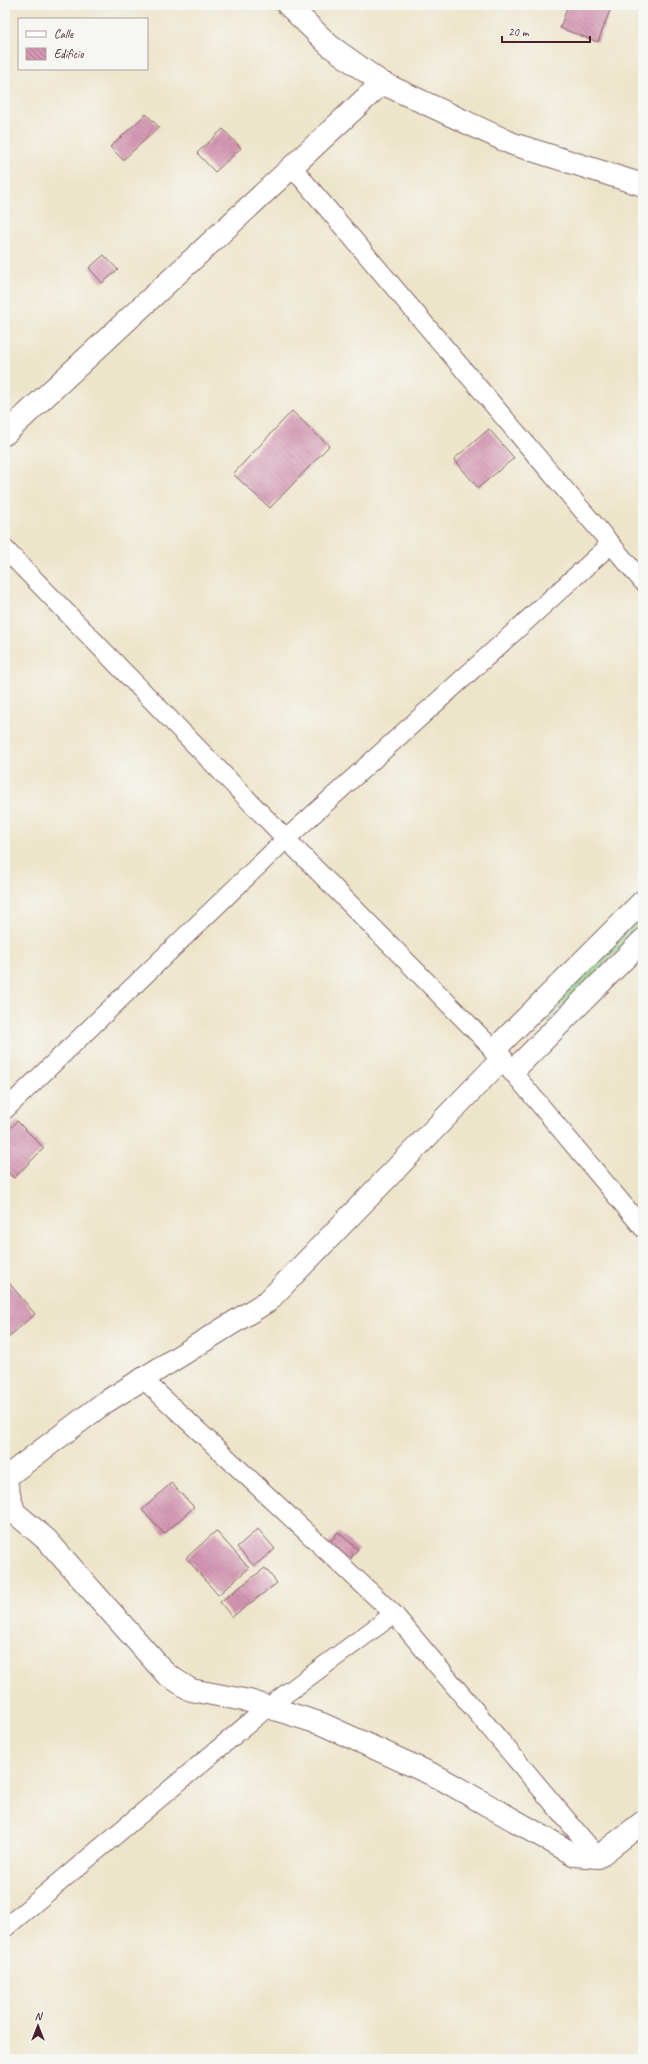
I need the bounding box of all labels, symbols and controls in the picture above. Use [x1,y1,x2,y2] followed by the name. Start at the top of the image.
[18,18,148,70] legend
[502,18,590,44] scale bar
[508,24,530,40] text: 20 m
[54,26,74,42] text: Calle
[54,46,84,62] text: Edificio
[18,2006,58,2046] north arrow
[35,2009,44,2023] text: N

